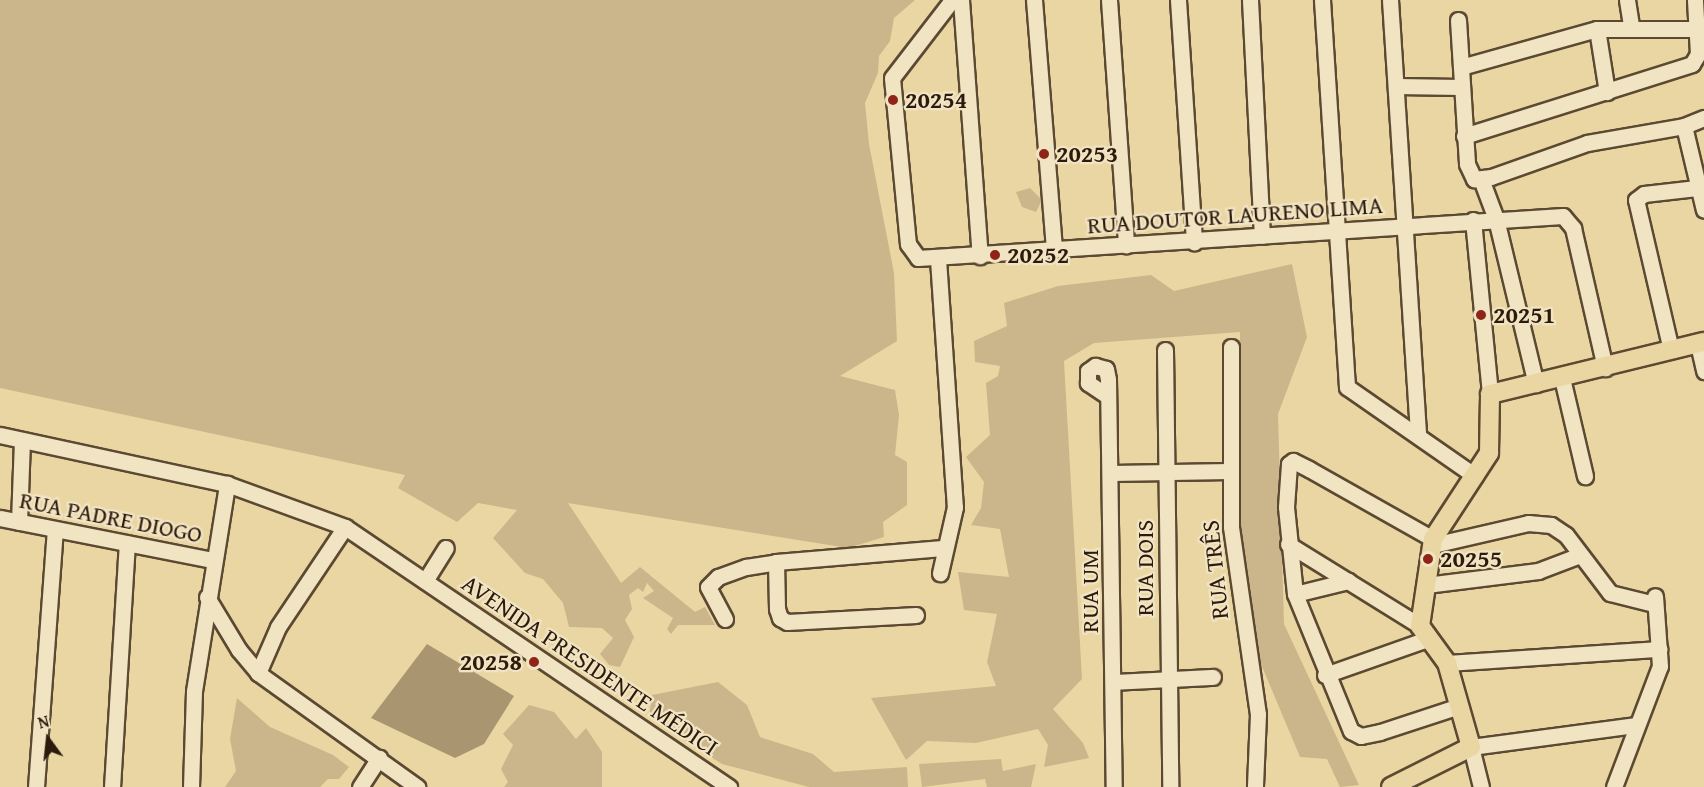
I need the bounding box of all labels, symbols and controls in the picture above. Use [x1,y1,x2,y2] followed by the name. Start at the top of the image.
[905,86,967,114] place label: 20254
[886,93,900,107] marker: 20254
[1056,140,1118,168] place label: 20253
[1037,147,1051,161] marker: 20253
[1086,190,1384,240] street label: RUA DOUTOR LAURENO LIMA
[1007,241,1069,269] place label: 20252
[988,248,1002,262] marker: 20252
[1493,301,1555,329] place label: 20251
[1474,308,1488,322] marker: 20251
[17,485,205,549] street label: RUA PADRE DIOGO
[1195,519,1235,621] street label: RUA TRÊS
[1131,520,1159,616] street label: RUA DOIS
[1440,545,1502,573] place label: 20255
[1076,549,1104,633] street label: RUA UM
[1421,552,1435,566] marker: 20255
[456,568,724,762] street label: AVENIDA PRESIDENTE MÉDICI
[460,648,522,676] place label: 20258
[527,655,541,669] marker: 20258
[18,709,78,769] north arrow
[35,709,52,735] text: N

